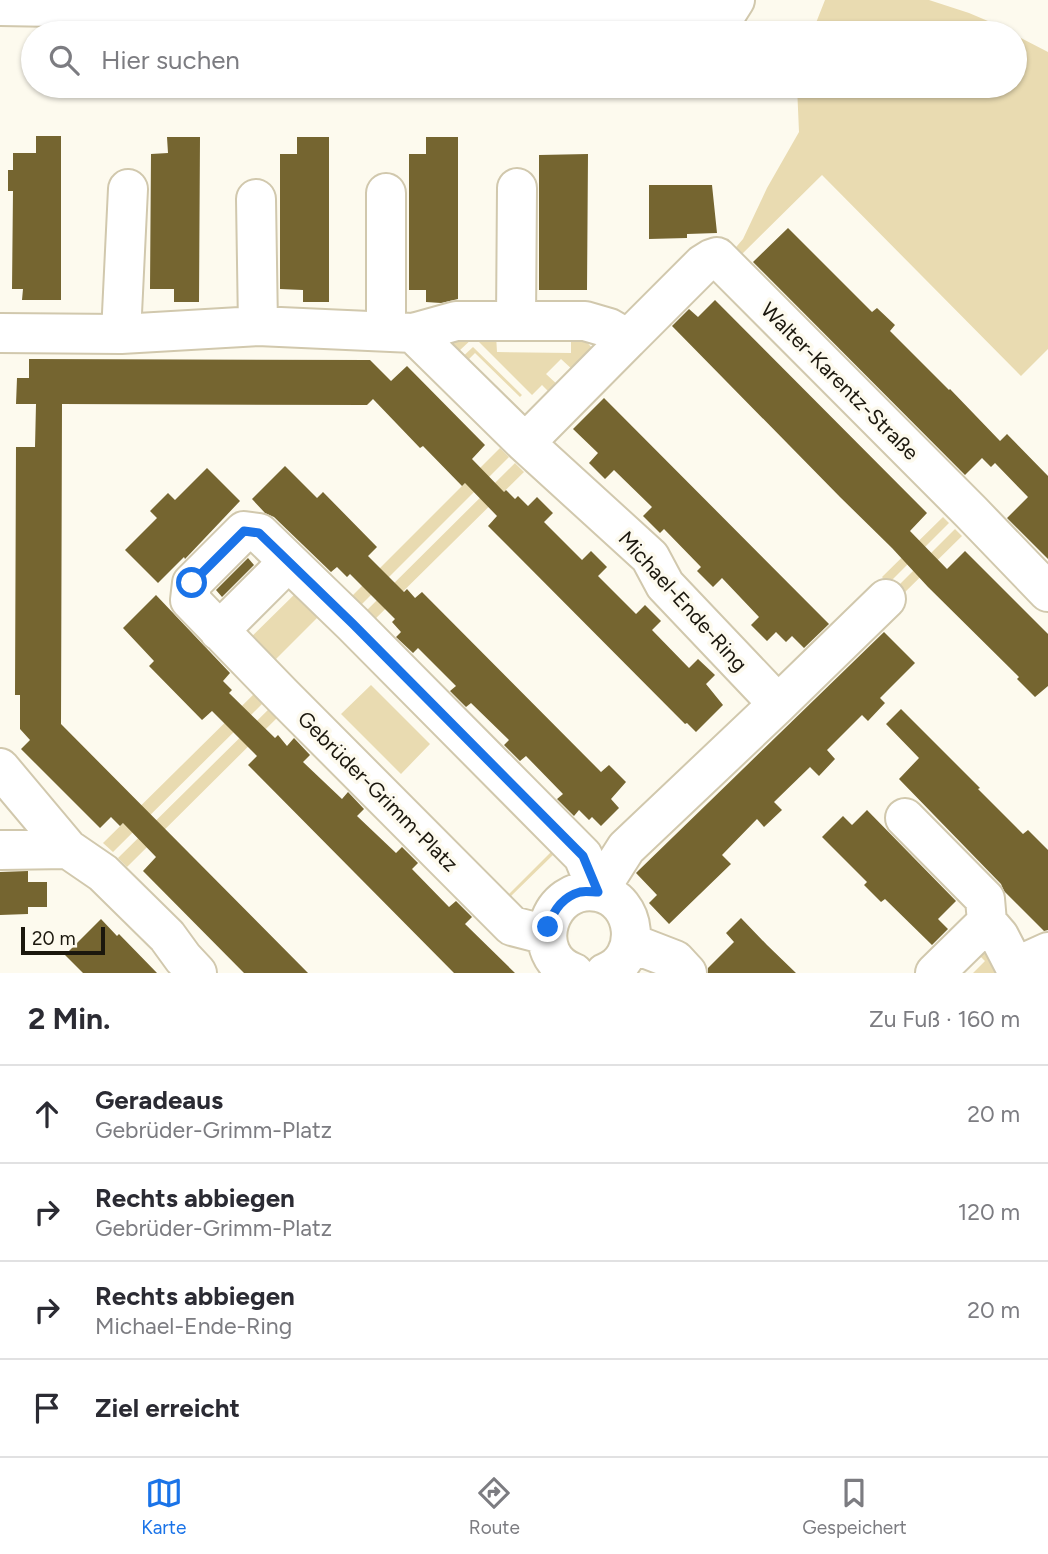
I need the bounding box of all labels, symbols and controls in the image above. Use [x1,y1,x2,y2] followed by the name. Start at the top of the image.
[21,21,1027,98] search box
[45,41,83,79] icon: search
[101,44,240,76] text: Hier suchen
[756,297,924,465] street label: Walter-Karentz-Straße
[613,526,753,676] street label: Michael-Ende-Ring
[176,567,207,598] route start
[293,706,463,876] street label: Gebrüder-Grimm-Platz
[532,911,563,942] route end
[21,924,105,956] scale bar
[32,927,76,950] text: 20 m
[28,1000,111,1037] text: 2 Min.
[869,1005,1020,1033] text: Zu Fuß · 160 m
[95,1084,223,1116] text: Geradeaus
[28,1095,66,1133] icon: ahead
[967,1100,1020,1128] text: 20 m
[95,1116,332,1144] text: Gebrüder-Grimm-Platz
[95,1182,295,1214] text: Rechts abbiegen
[28,1193,66,1231] icon: right
[958,1198,1020,1226] text: 120 m
[95,1214,332,1242] text: Gebrüder-Grimm-Platz
[95,1280,295,1312] text: Rechts abbiegen
[28,1291,66,1329] icon: right
[967,1296,1020,1324] text: 20 m
[95,1312,292,1340] text: Michael-Ende-Ring
[28,1389,66,1427] icon: arrive
[95,1392,240,1424] text: Ziel erreicht
[141,1474,186,1539] tab: Karte
[469,1474,520,1539] tab: Route
[802,1474,907,1539] tab: Gespeichert

